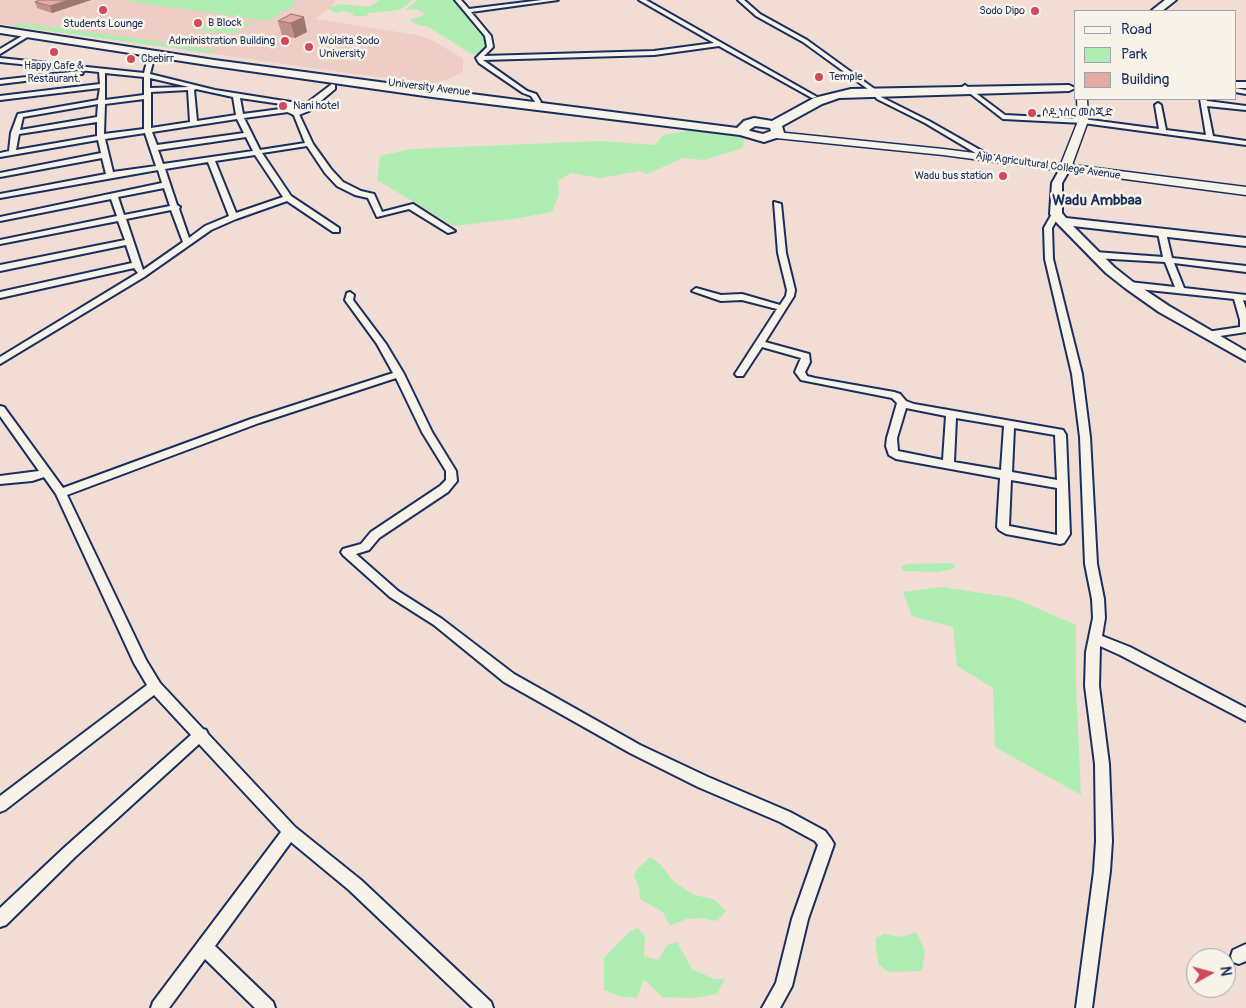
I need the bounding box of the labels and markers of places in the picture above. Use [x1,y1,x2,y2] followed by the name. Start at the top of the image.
[97,4,109,16] marker: Students Lounge
[979,4,1025,18] place label: Sodo Dipo
[1029,5,1041,17] marker: Sodo Dipo
[208,16,242,30] place label: B Block
[63,17,143,31] place label: Students Lounge
[192,17,204,29] marker: B Block
[168,34,275,48] place label: Administration Building
[319,34,379,60] place label: Wolaita Sodo University
[279,35,291,47] marker: Administration Building
[303,41,315,53] marker: Wolaita Sodo University
[48,46,60,58] marker: Happy Cafe & Restaurant.
[141,52,174,66] place label: Cbebirr
[125,53,137,65] marker: Cbebirr
[24,59,84,85] place label: Happy Cafe & Restaurant.
[829,70,863,84] place label: Temple
[813,71,825,83] marker: Temple
[293,99,339,113] place label: Nani hotel
[277,100,289,112] marker: Nani hotel
[1042,106,1113,120] place label: ሶዶ ነስር መስጂድ
[1026,107,1038,119] marker: ሶዶ ነስር መስጂድ
[914,169,993,183] place label: Wadu bus station
[997,170,1009,182] marker: Wadu bus station

